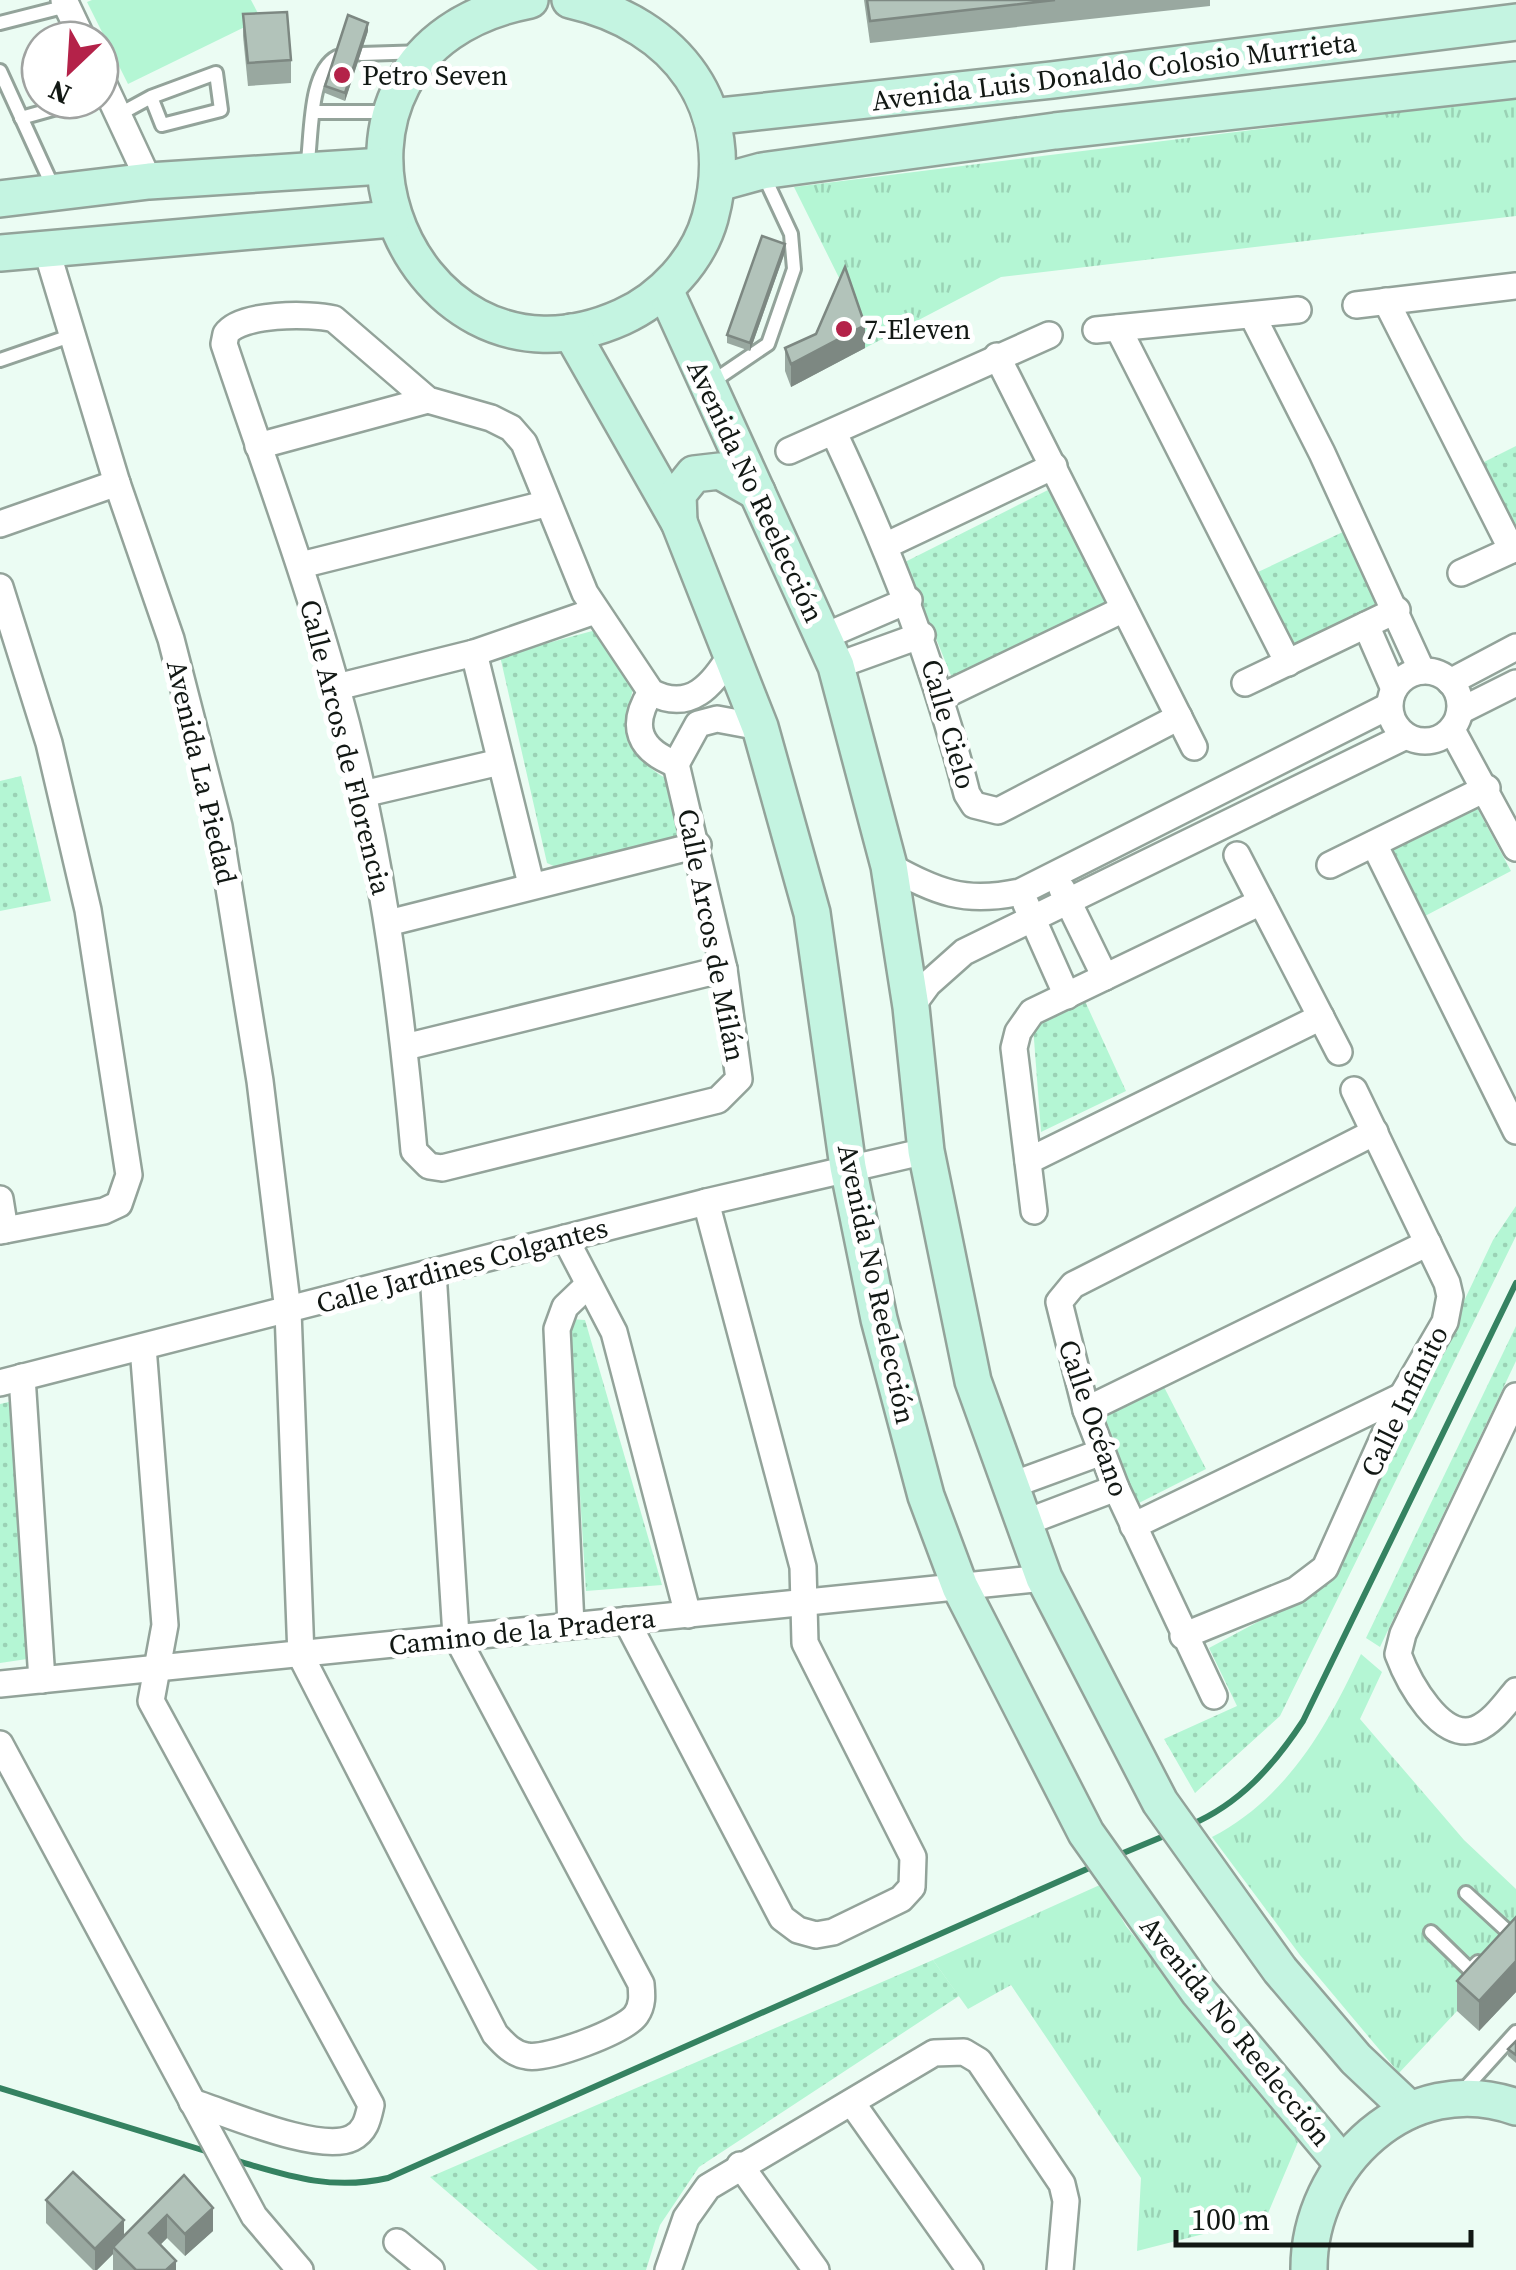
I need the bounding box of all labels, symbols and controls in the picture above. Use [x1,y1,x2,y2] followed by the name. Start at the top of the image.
[20,20,120,120] north arrow
[870,22,1359,120] street label: Avenida Luis Donaldo Colosio Murrieta
[362,56,508,94] place label: Petro Seven
[331,64,353,86] marker: Petro Seven
[42,71,77,114] text: N
[864,310,971,348] place label: 7-Eleven
[833,318,855,340] marker: 7-Eleven
[678,354,834,628] street label: Avenida No Reelección
[291,595,401,899] street label: Calle Arcos de Florencia
[912,655,986,793] street label: Calle Cielo
[158,656,246,888] street label: Avenida La Piedad
[669,805,755,1065] street label: Calle Arcos de Milán
[829,1140,925,1428] street label: Avenida No Reelección
[312,1208,612,1322] street label: Calle Jardines Colgantes
[1351,1319,1457,1483] street label: Calle Infinito
[1049,1335,1139,1501] street label: Calle Océano
[387,1598,658,1664] street label: Camino de la Pradera
[1131,1908,1341,2154] street label: Avenida No Reelección
[1176,2185,1471,2247] scale bar
[1191,2199,1270,2240] text: 100 m

